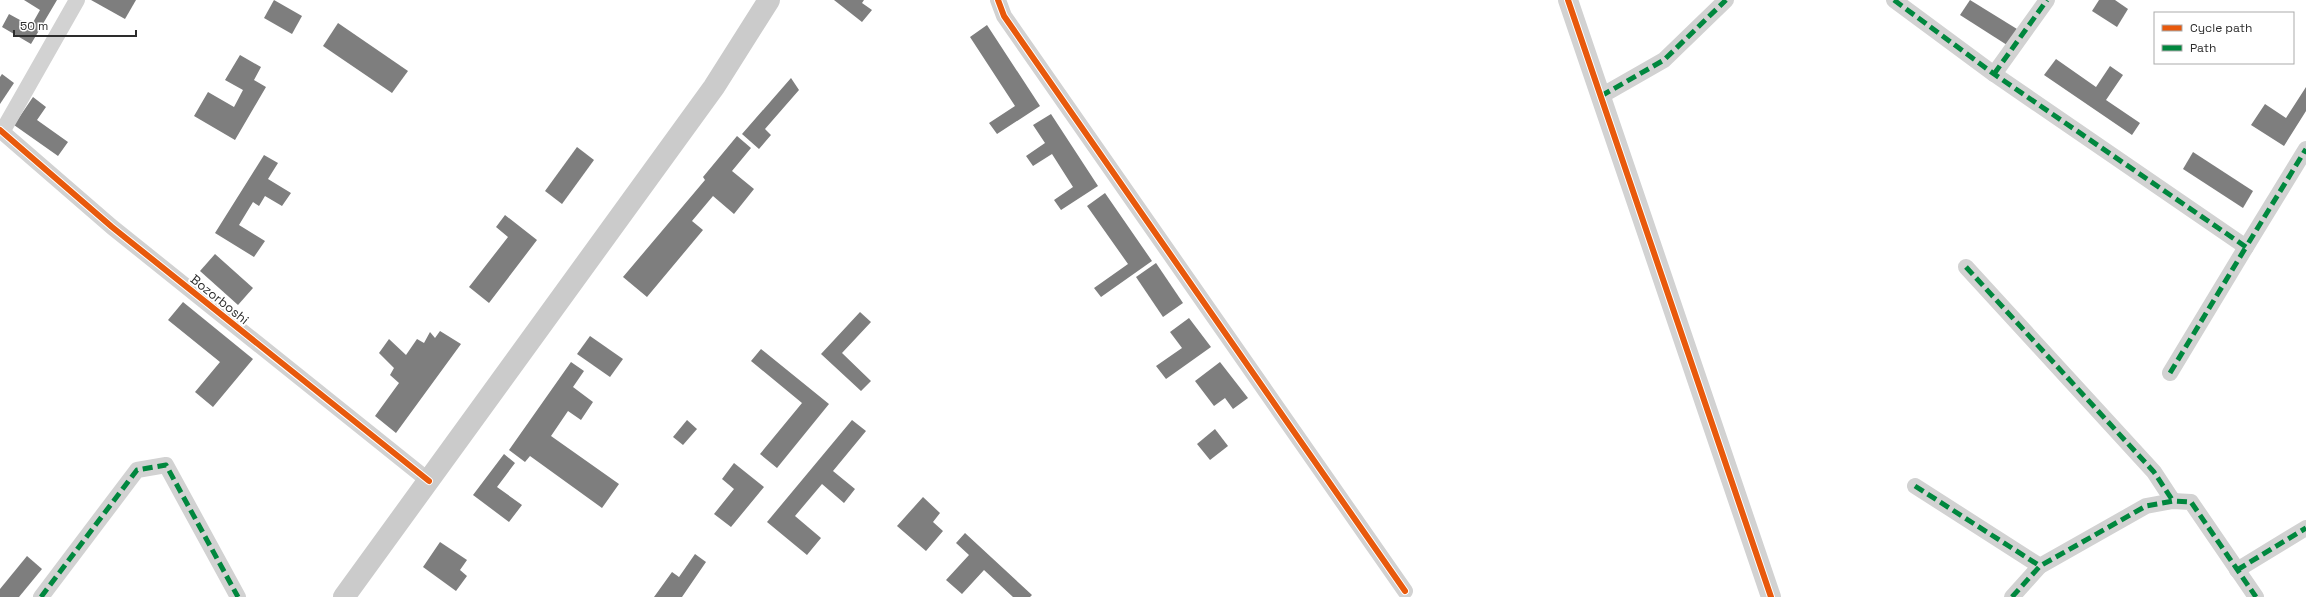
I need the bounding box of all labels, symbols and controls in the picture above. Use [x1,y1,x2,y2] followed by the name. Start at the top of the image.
[14,12,136,38] scale bar
[2154,12,2294,64] legend
[20,18,48,34] text: 50 m
[2190,20,2252,36] text: Cycle path
[2190,40,2216,56] text: Path
[187,271,252,328] street label: Bozorboshi

